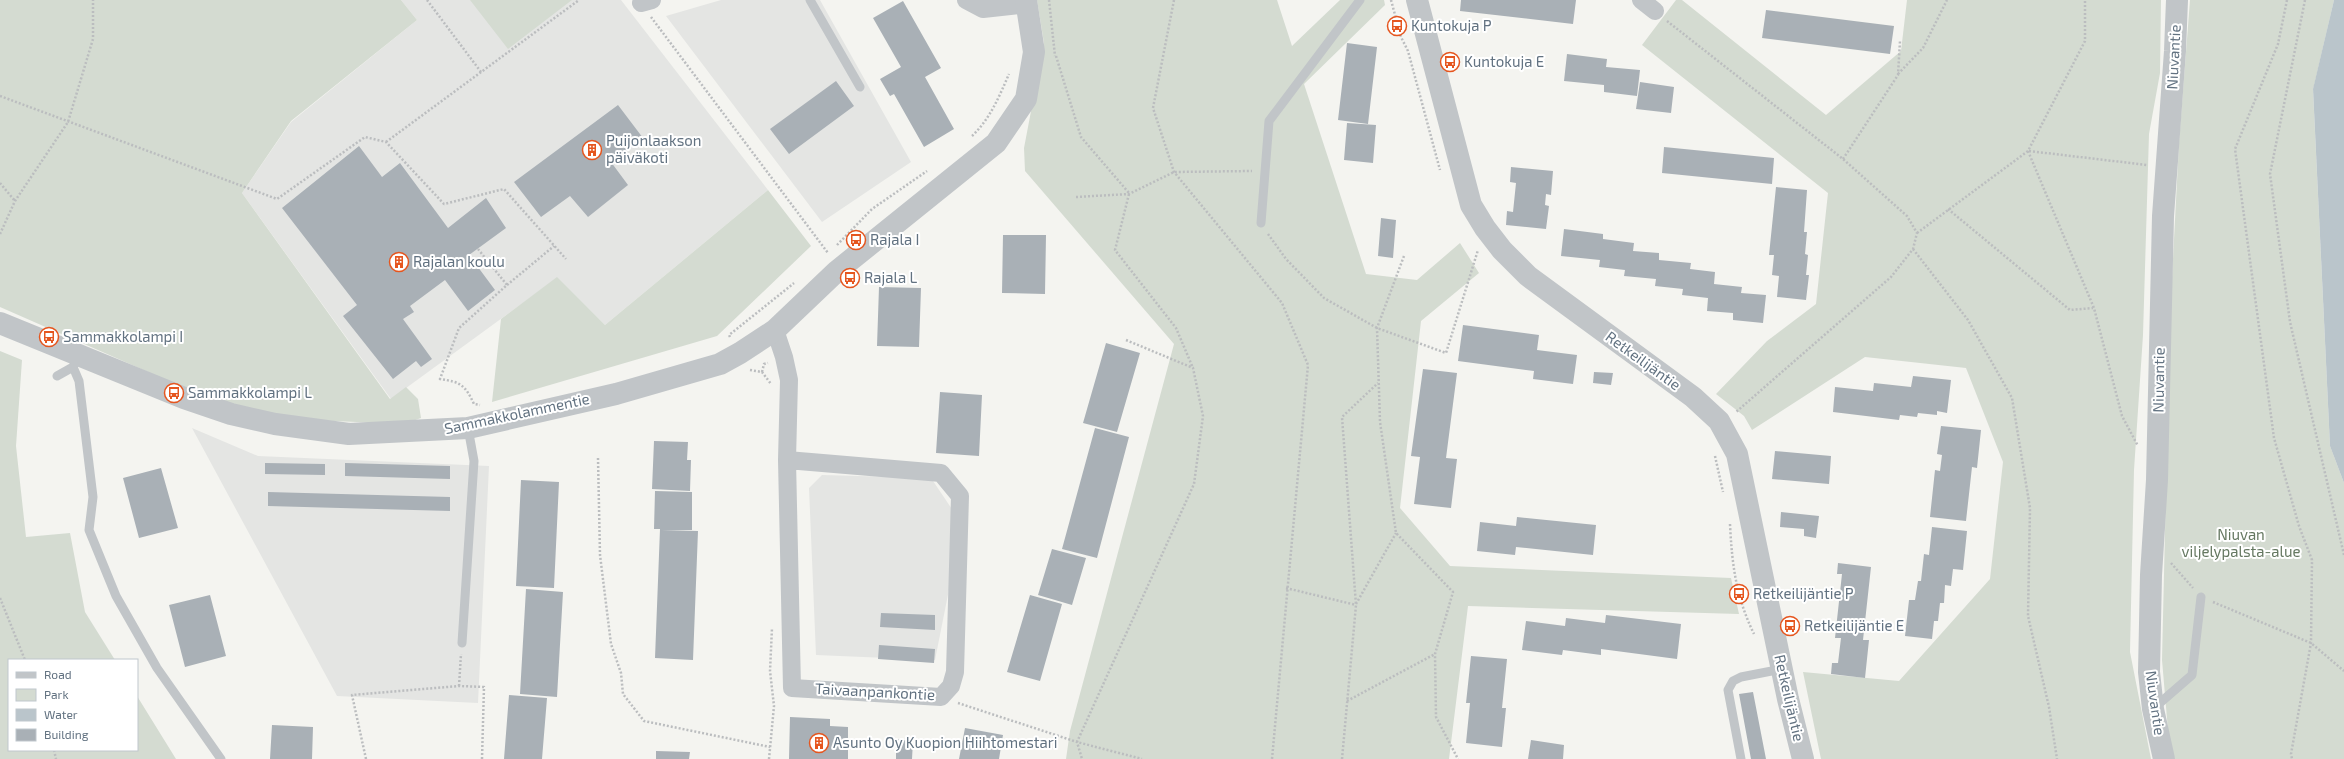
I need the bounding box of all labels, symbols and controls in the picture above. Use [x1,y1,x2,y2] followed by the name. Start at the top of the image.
[1386,15,1408,37] bus stop icon: Kuntokuja P
[1411,16,1492,35] place label: Kuntokuja P
[2162,24,2184,90] street label: Niuvantie
[1439,51,1461,73] bus stop icon: Kuntokuja E
[1464,52,1544,71] place label: Kuntokuja E
[606,131,702,166] place label: Puijonlaakson päiväkoti
[581,139,603,161] building icon: Puijonlaakson päiväkoti
[845,229,867,251] bus stop icon: Rajala I
[870,230,919,249] place label: Rajala I
[388,251,410,273] building icon: Rajalan koulu
[413,252,505,271] place label: Rajalan koulu
[839,267,861,289] bus stop icon: Rajala L
[864,268,918,287] place label: Rajala L
[38,326,60,348] bus stop icon: Sammakkolampi I
[63,327,183,345] place label: Sammakkolampi I
[1602,327,1685,394] street label: Retkeilijäntie
[2148,347,2168,413] street label: Niuvantie
[163,382,185,404] bus stop icon: Sammakkolampi L
[188,383,312,401] place label: Sammakkolampi L
[443,389,591,437] street label: Sammakkolammentie
[2182,525,2300,561] park label: Niuvan viljelypalsta-alue
[1728,583,1750,605] bus stop icon: Retkeilijäntie P
[1753,584,1854,603] place label: Retkeilijäntie P
[1779,615,1801,637] bus stop icon: Retkeilijäntie E
[1804,616,1904,635] place label: Retkeilijäntie E
[1770,653,1809,743] street label: Retkeilijäntie
[8,659,138,751] legend
[44,667,72,681] text: Road
[2143,669,2169,736] street label: Niuvantie
[815,679,935,703] street label: Taivaanpankontie
[44,687,69,701] text: Park
[44,707,78,721] text: Water
[44,727,89,741] text: Building
[808,732,830,754] building icon: Asunto Oy Kuopion Hiihtomestari
[833,733,1058,751] place label: Asunto Oy Kuopion Hiihtomestari

